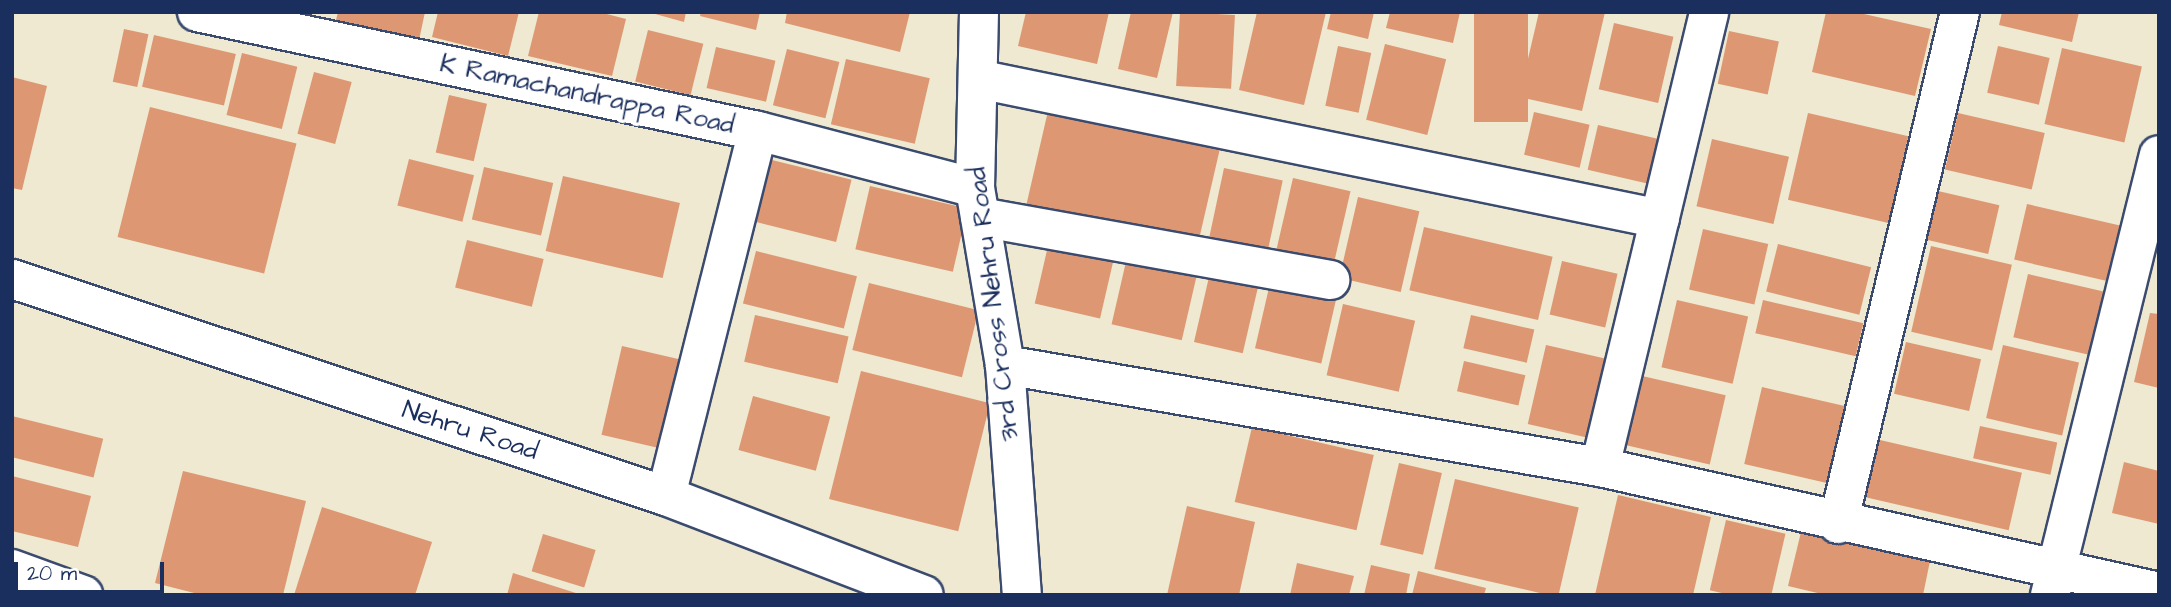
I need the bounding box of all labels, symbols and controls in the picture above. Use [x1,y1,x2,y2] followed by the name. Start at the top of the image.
[437,49,737,141] street label: K Ramachandrappa Road
[962,165,1026,443] street label: 3rd Cross Nehru Road
[398,394,542,468] street label: Nehru Road
[18,548,168,592] scale bar
[27,559,77,588] text: 20 m

